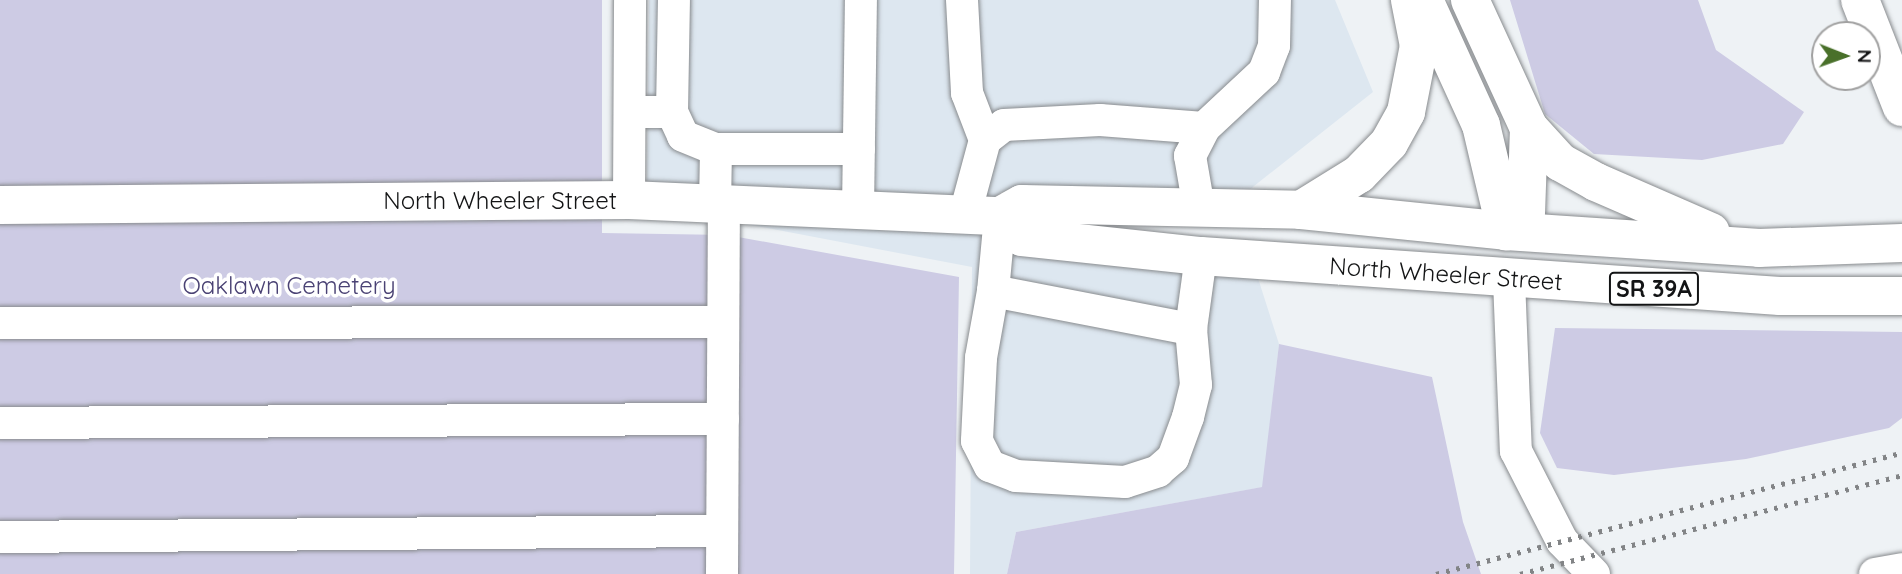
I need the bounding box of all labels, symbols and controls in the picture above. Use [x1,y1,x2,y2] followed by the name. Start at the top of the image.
[1811,21,1881,91] north arrow
[1853,49,1877,64] text: N
[383,187,617,215] street label: North Wheeler Street
[1328,251,1564,297] street label: North Wheeler Street
[1608,270,1700,308] road number: SR 39A
[182,272,396,300] park label: Oaklawn Cemetery

